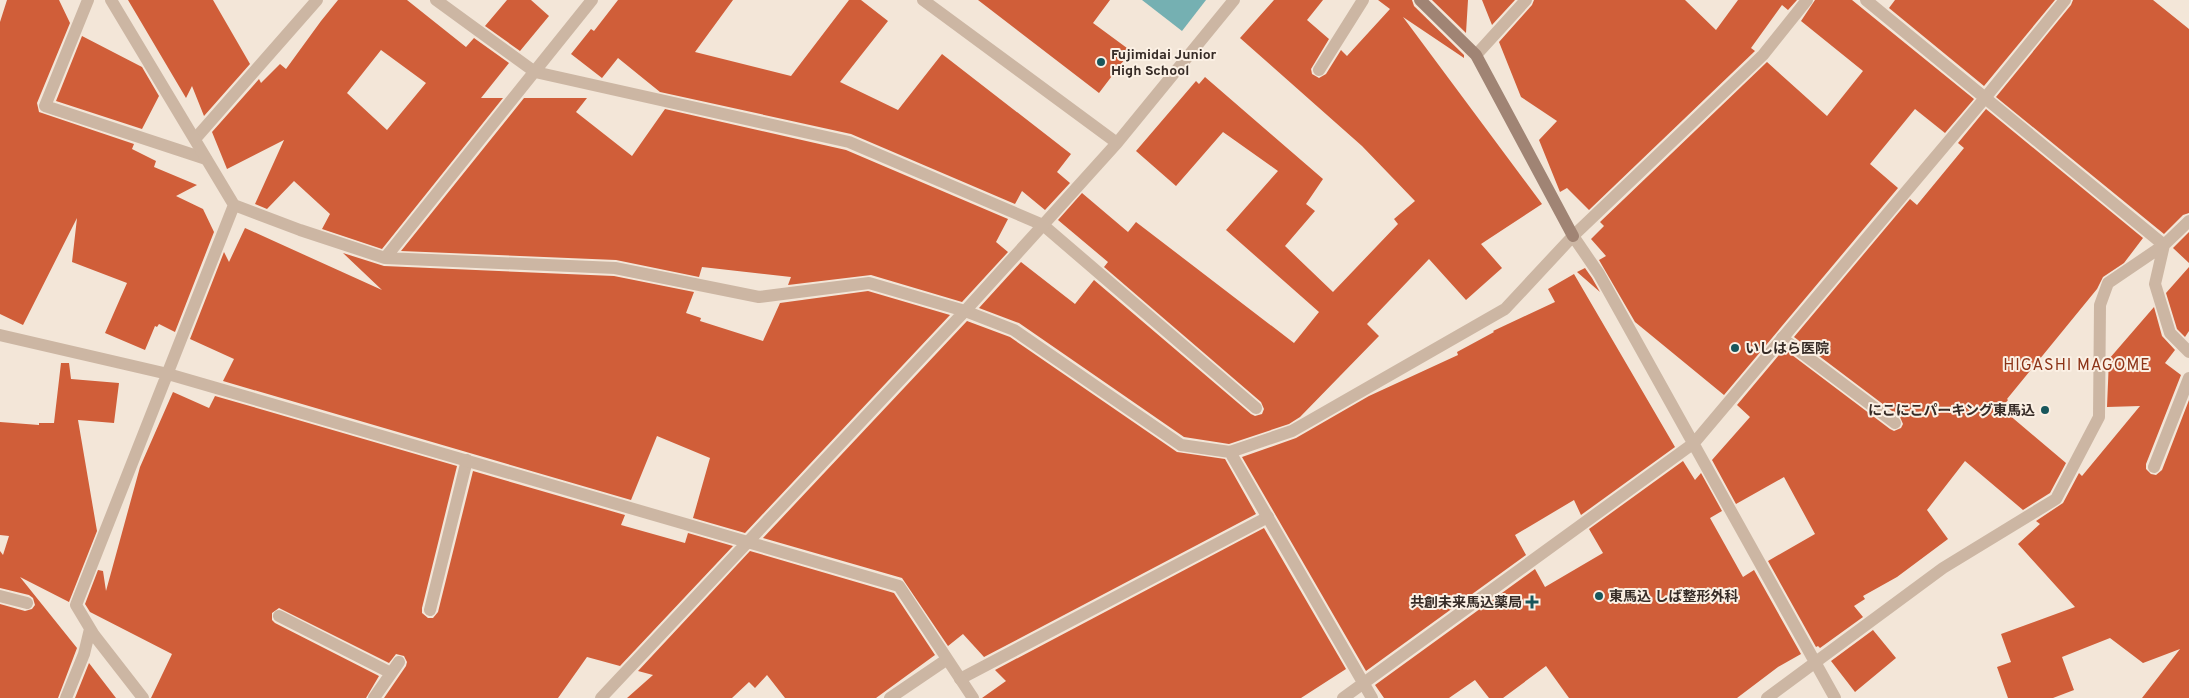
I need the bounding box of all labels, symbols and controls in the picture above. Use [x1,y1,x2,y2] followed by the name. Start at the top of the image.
[1111,47,1216,80] place label: Fujimidai Junior High School
[1095,56,1107,68] marker: Fujimidai Junior High School
[1745,341,1829,358] place label: いしはら医院
[1729,342,1741,354] marker: いしはら医院
[2003,356,2151,376] district label: HIGASHI MAGOME
[1868,402,2035,420] place label: にこにこパーキング東馬込
[2039,404,2051,416] marker: にこにこパーキング東馬込
[1609,588,1739,606] place label: 東馬込 しば整形外科
[1593,590,1605,602] marker: 東馬込 しば整形外科
[1410,595,1522,612] place label: 共創未来馬込薬局
[1526,596,1538,608] marker: 共創未来馬込薬局

